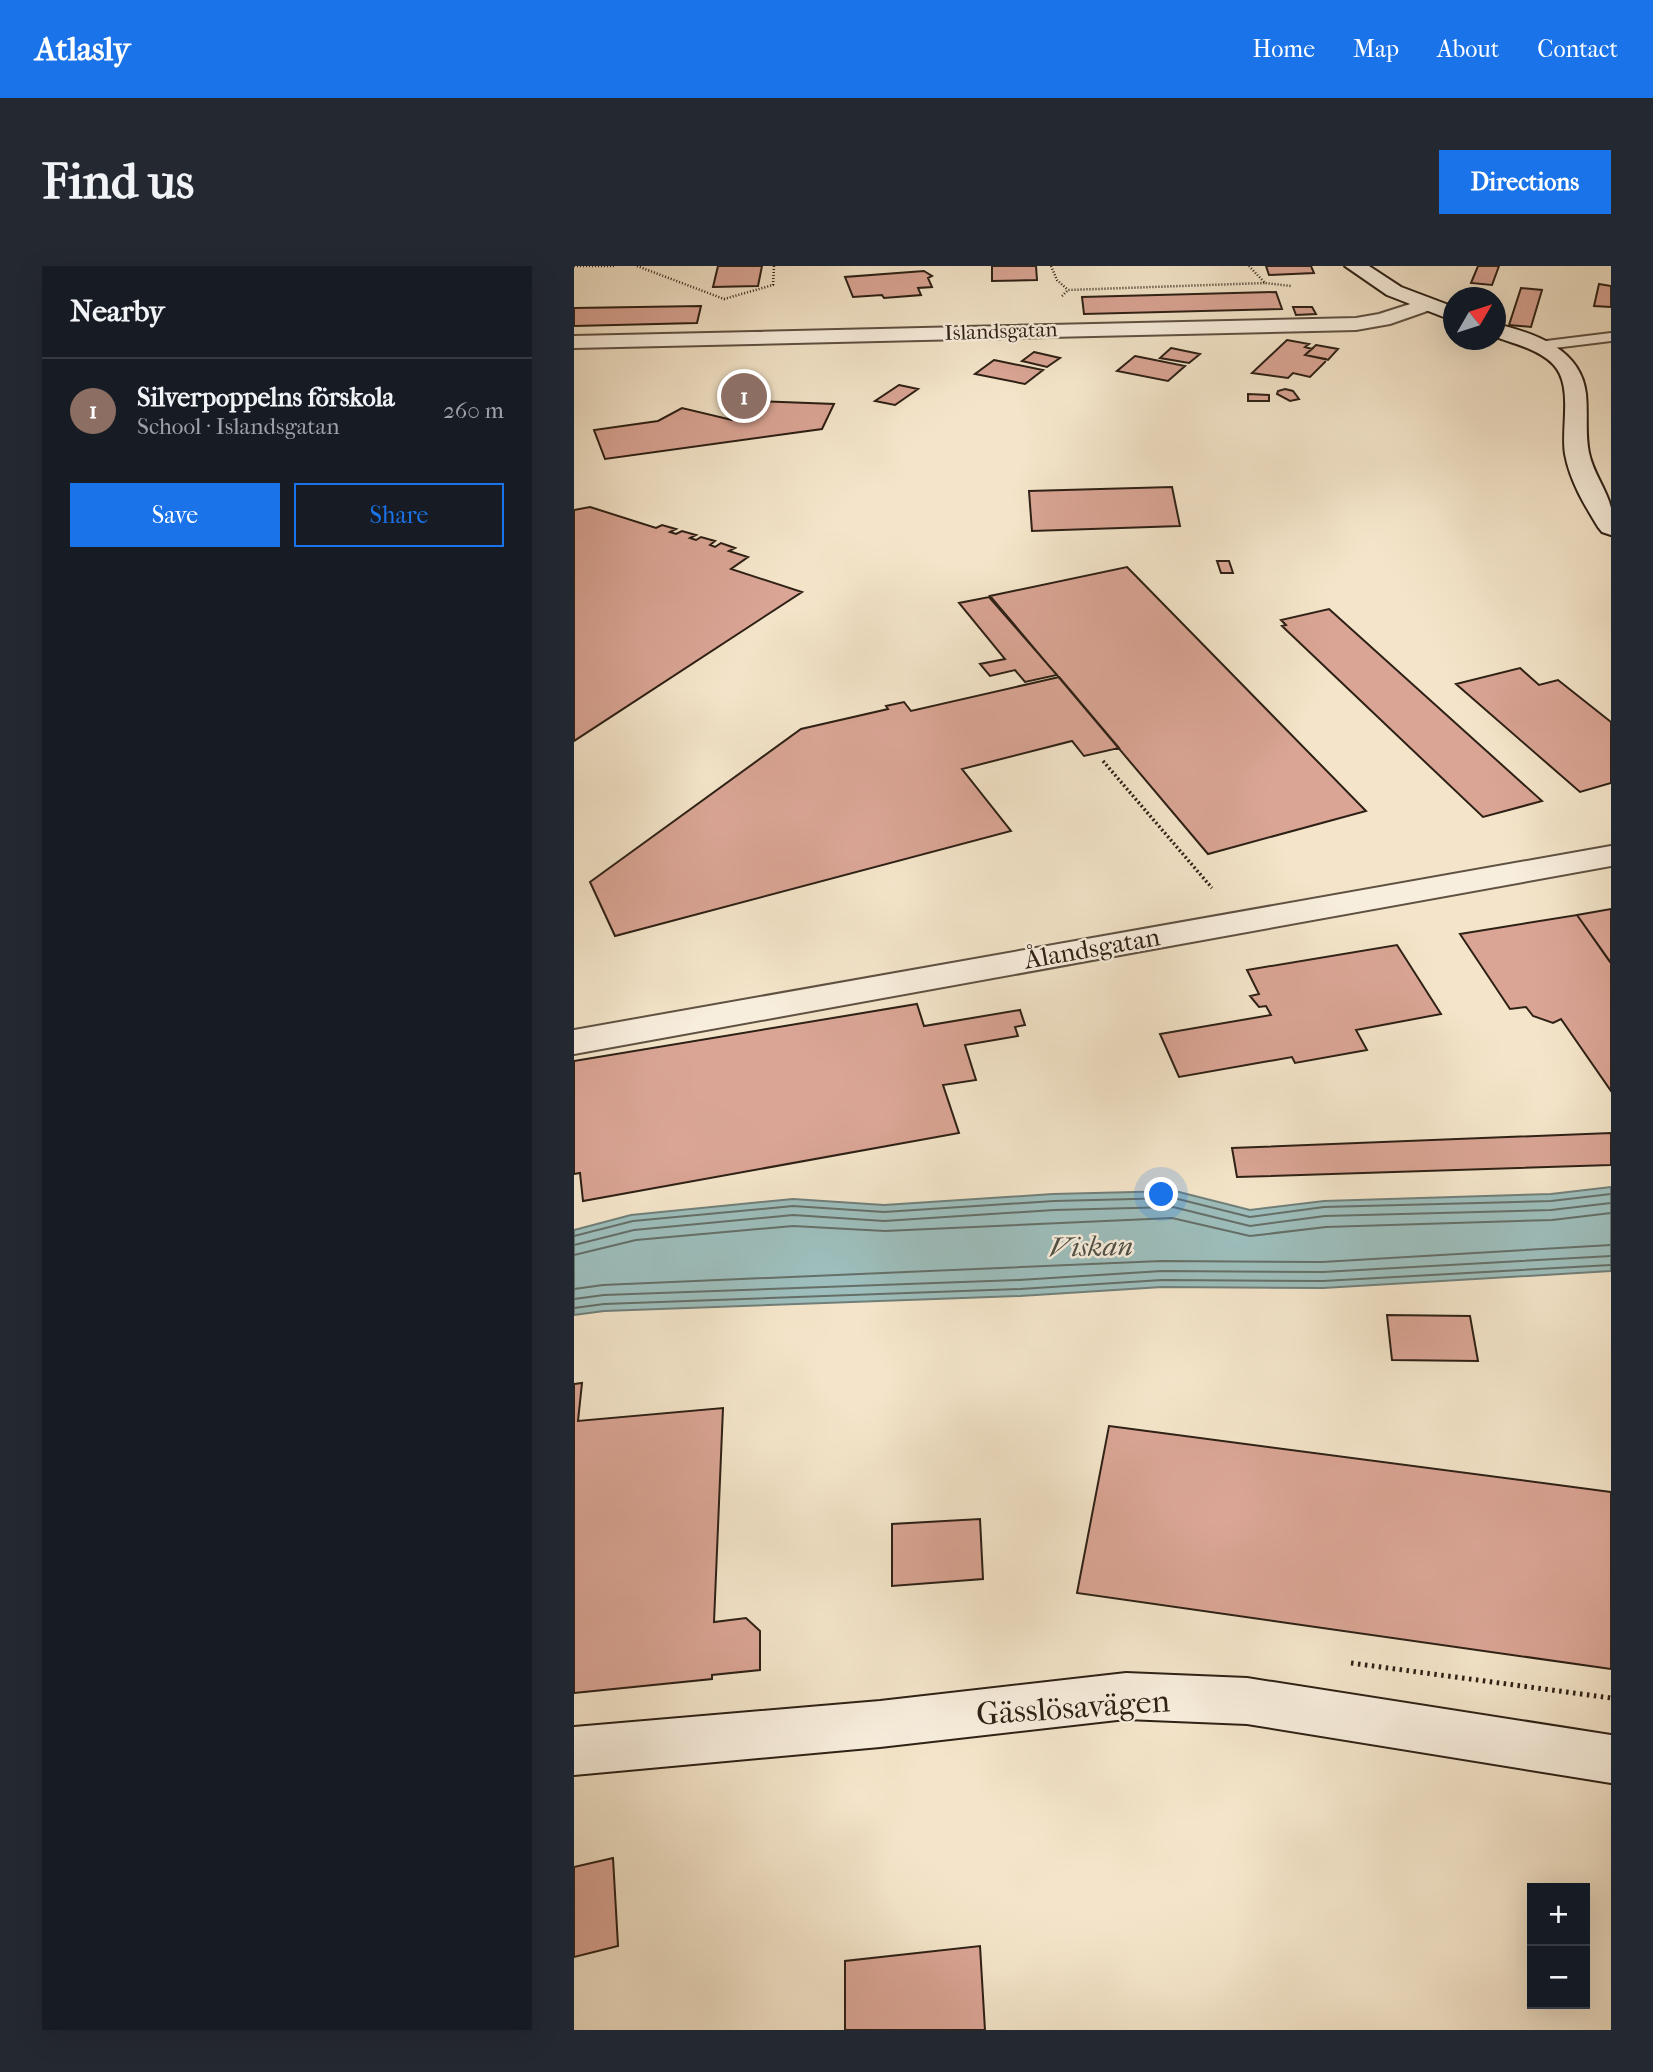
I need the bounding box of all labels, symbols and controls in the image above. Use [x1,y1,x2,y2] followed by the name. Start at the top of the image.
[35,30,130,69] text: Atlasly
[1253,35,1315,63] text: Home
[1353,35,1399,63] text: Map
[1437,35,1499,63] text: About
[1537,35,1618,63] text: Contact
[1439,150,1611,214] button: Directions
[42,153,194,211] text: Find us
[1443,287,1506,350] north arrow
[70,294,165,329] text: Nearby
[944,317,1058,345] street label: Islandsgatan
[721,370,767,422] pin: 1
[137,382,395,413] text: Silverpoppelns förskola
[89,397,97,424] text: 1
[443,397,504,424] text: 260 m
[137,413,340,440] text: School · Islandsgatan
[70,483,280,547] button: Save
[294,483,504,547] button: Share
[1021,920,1162,976] street label: Ålandsgatan
[1144,1177,1178,1211] your location
[1049,1229,1133,1264] water label: Viskan
[975,1682,1171,1733] street label: Gässlösavägen
[1527,1883,1590,2009] map controls
[1527,1883,1590,1946] button: +
[1527,1946,1590,2009] button: −

